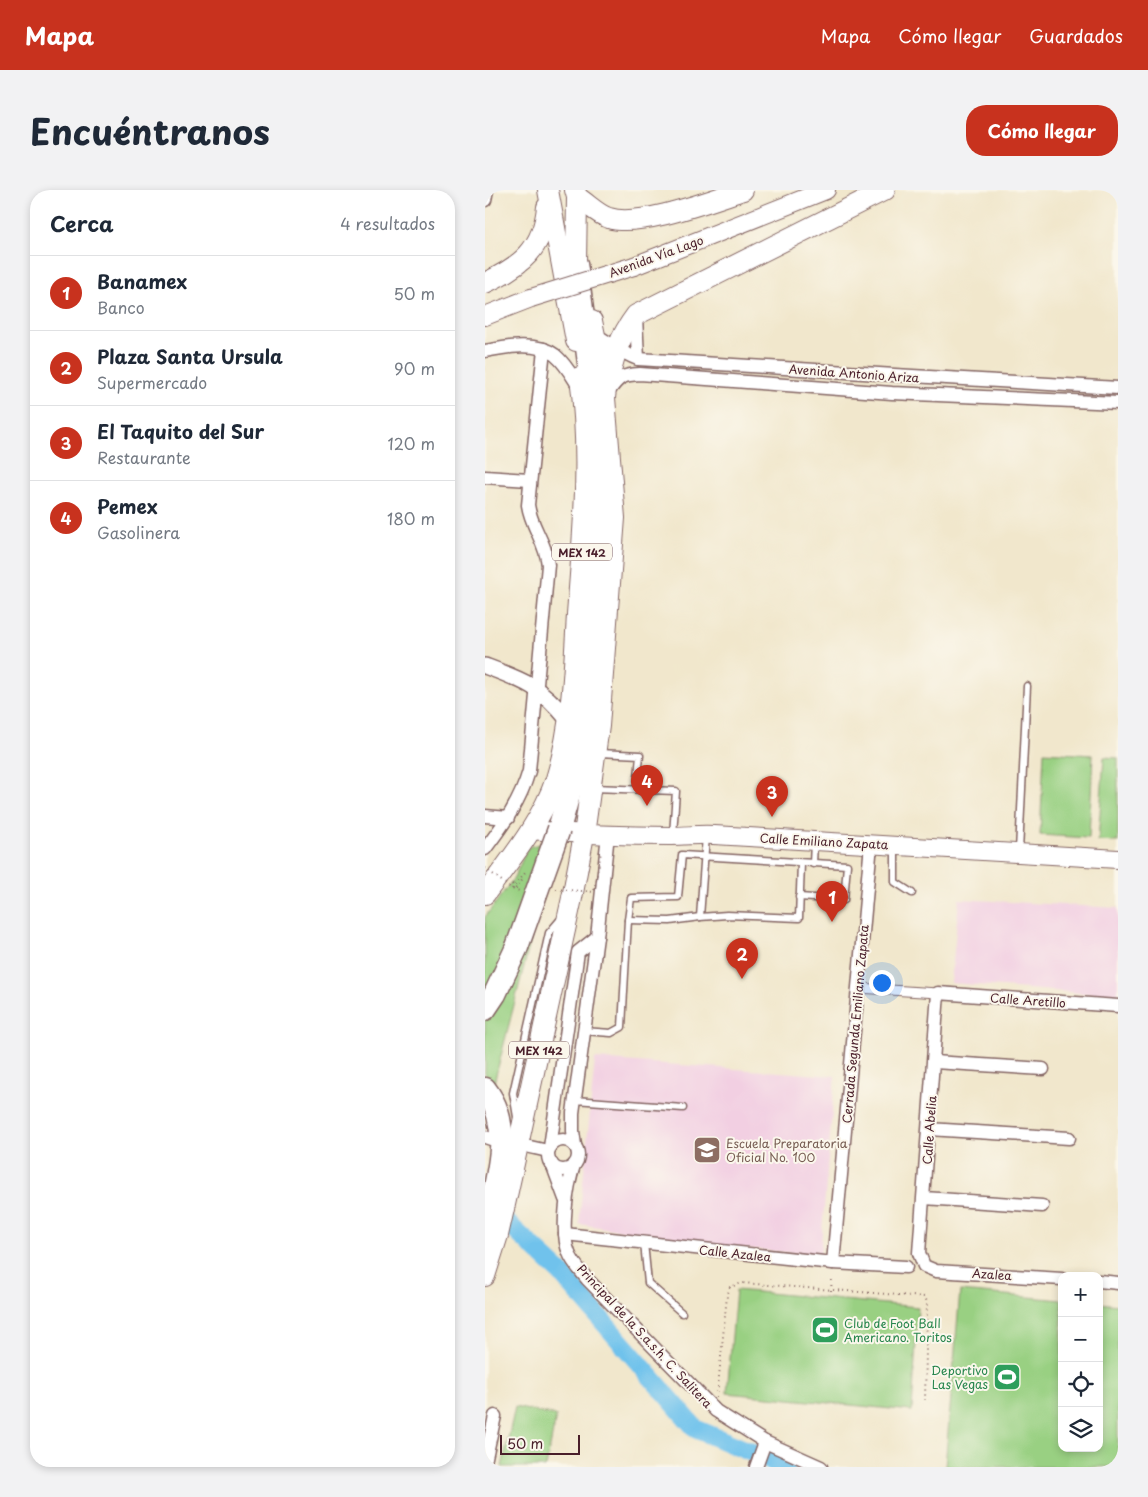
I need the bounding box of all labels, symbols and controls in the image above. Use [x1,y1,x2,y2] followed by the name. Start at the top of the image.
[25,17,94,53] text: Mapa
[821,22,870,49] text: Mapa
[898,22,1001,49] text: Cómo llegar
[1029,22,1123,49] text: Guardados
[30,104,270,157] text: Encuéntranos
[966,105,1118,156] button: Cómo llegar
[50,207,114,239] text: Cerca
[340,211,435,235] text: 4 resultados
[606,230,706,281] street label: Avenida Vía Lago
[97,267,187,295] text: Banamex
[62,281,70,305] text: 1
[394,281,435,305] text: 50 m
[97,295,145,319] text: Banco
[97,342,283,370] text: Plaza Santa Ursula
[60,356,72,380] text: 2
[394,356,435,380] text: 90 m
[788,359,920,387] street label: Avenida Antonio Ariza
[97,370,207,394] text: Supermercado
[97,417,264,445] text: El Taquito del Sur
[61,431,71,455] text: 3
[388,431,435,455] text: 120 m
[97,445,191,469] text: Restaurante
[97,492,158,520] text: Pemex
[61,506,71,530] text: 4
[387,506,435,530] text: 180 m
[97,520,180,544] text: Gasolinera
[552,544,612,561] road number: MEX 142
[631,765,663,806] pin: 4
[756,776,788,817] pin: 3
[759,829,889,853] street label: Calle Emiliano Zapata
[816,881,848,922] pin: 1
[837,924,873,1124] street label: Cerrada Segunda Emiliano Zapata
[726,938,758,979] pin: 2
[869,970,895,996] your location
[990,988,1067,1012] street label: Calle Aretillo
[509,1042,569,1058] road number: MEX 142
[918,1094,940,1165] street label: Calle Abelia
[726,1134,848,1166] place label: Escuela Preparatoria Oficial No. 100
[692,1135,722,1165] school or university icon: Escuela Preparatoria Oficial No. 100
[698,1240,773,1266] street label: Calle Azalea
[573,1260,717,1412] street label: Principal de la S.a.s.h. C. Salitera
[972,1264,1013,1284] street label: Azalea
[1058,1272,1103,1452] map controls
[1058,1272,1103,1317] button: +
[844,1314,952,1346] place label: Club de Foot Ball Americano. Toritos
[810,1315,840,1345] sports icon: Club de Foot Ball Americano. Toritos
[1058,1317,1103,1362] button: −
[931,1361,989,1393] place label: Deportivo Las Vegas
[992,1362,1022,1392] sports icon: Deportivo Las Vegas
[1058,1362,1103,1407] button: locate
[1058,1407,1103,1452] button: layers
[500,1432,580,1455] scale bar
[507,1433,543,1454] text: 50 m

